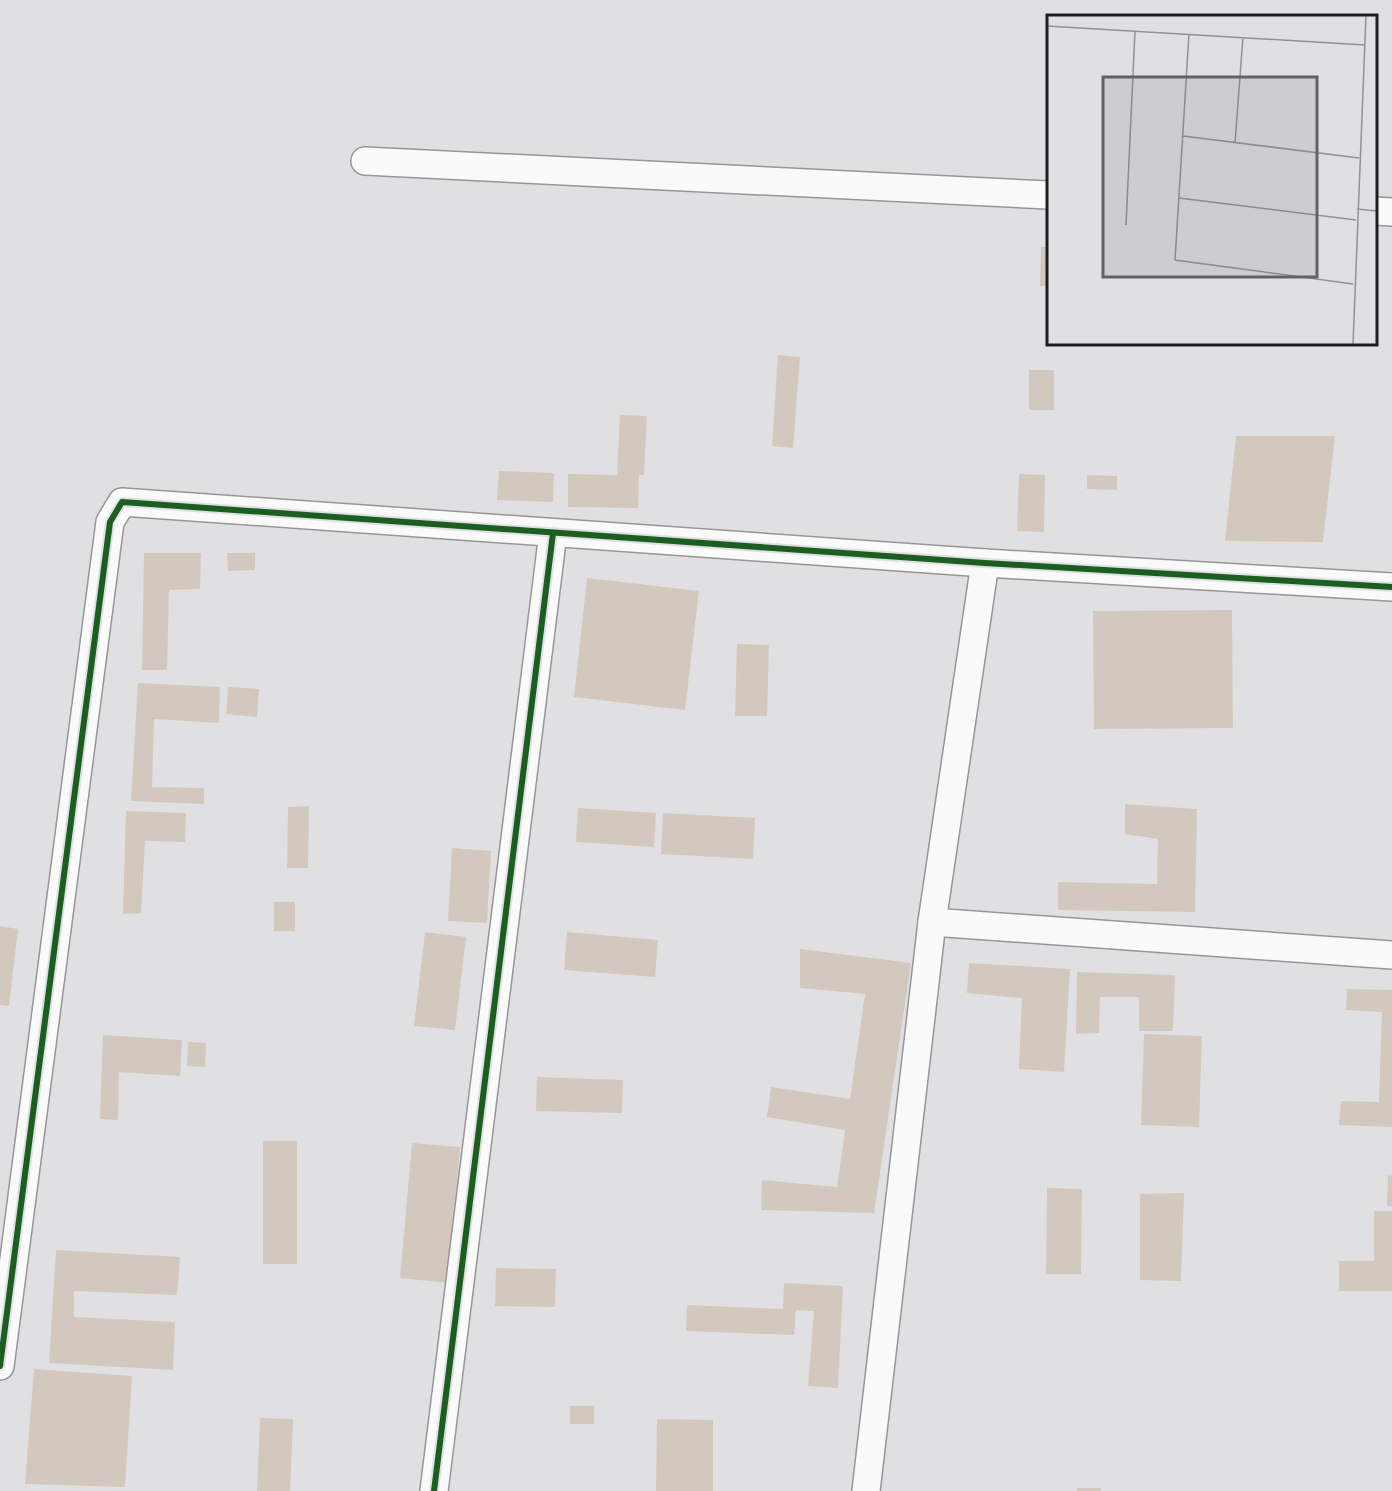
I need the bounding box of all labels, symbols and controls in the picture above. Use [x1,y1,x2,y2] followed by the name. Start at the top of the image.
[1047,15,1377,345] inset map

